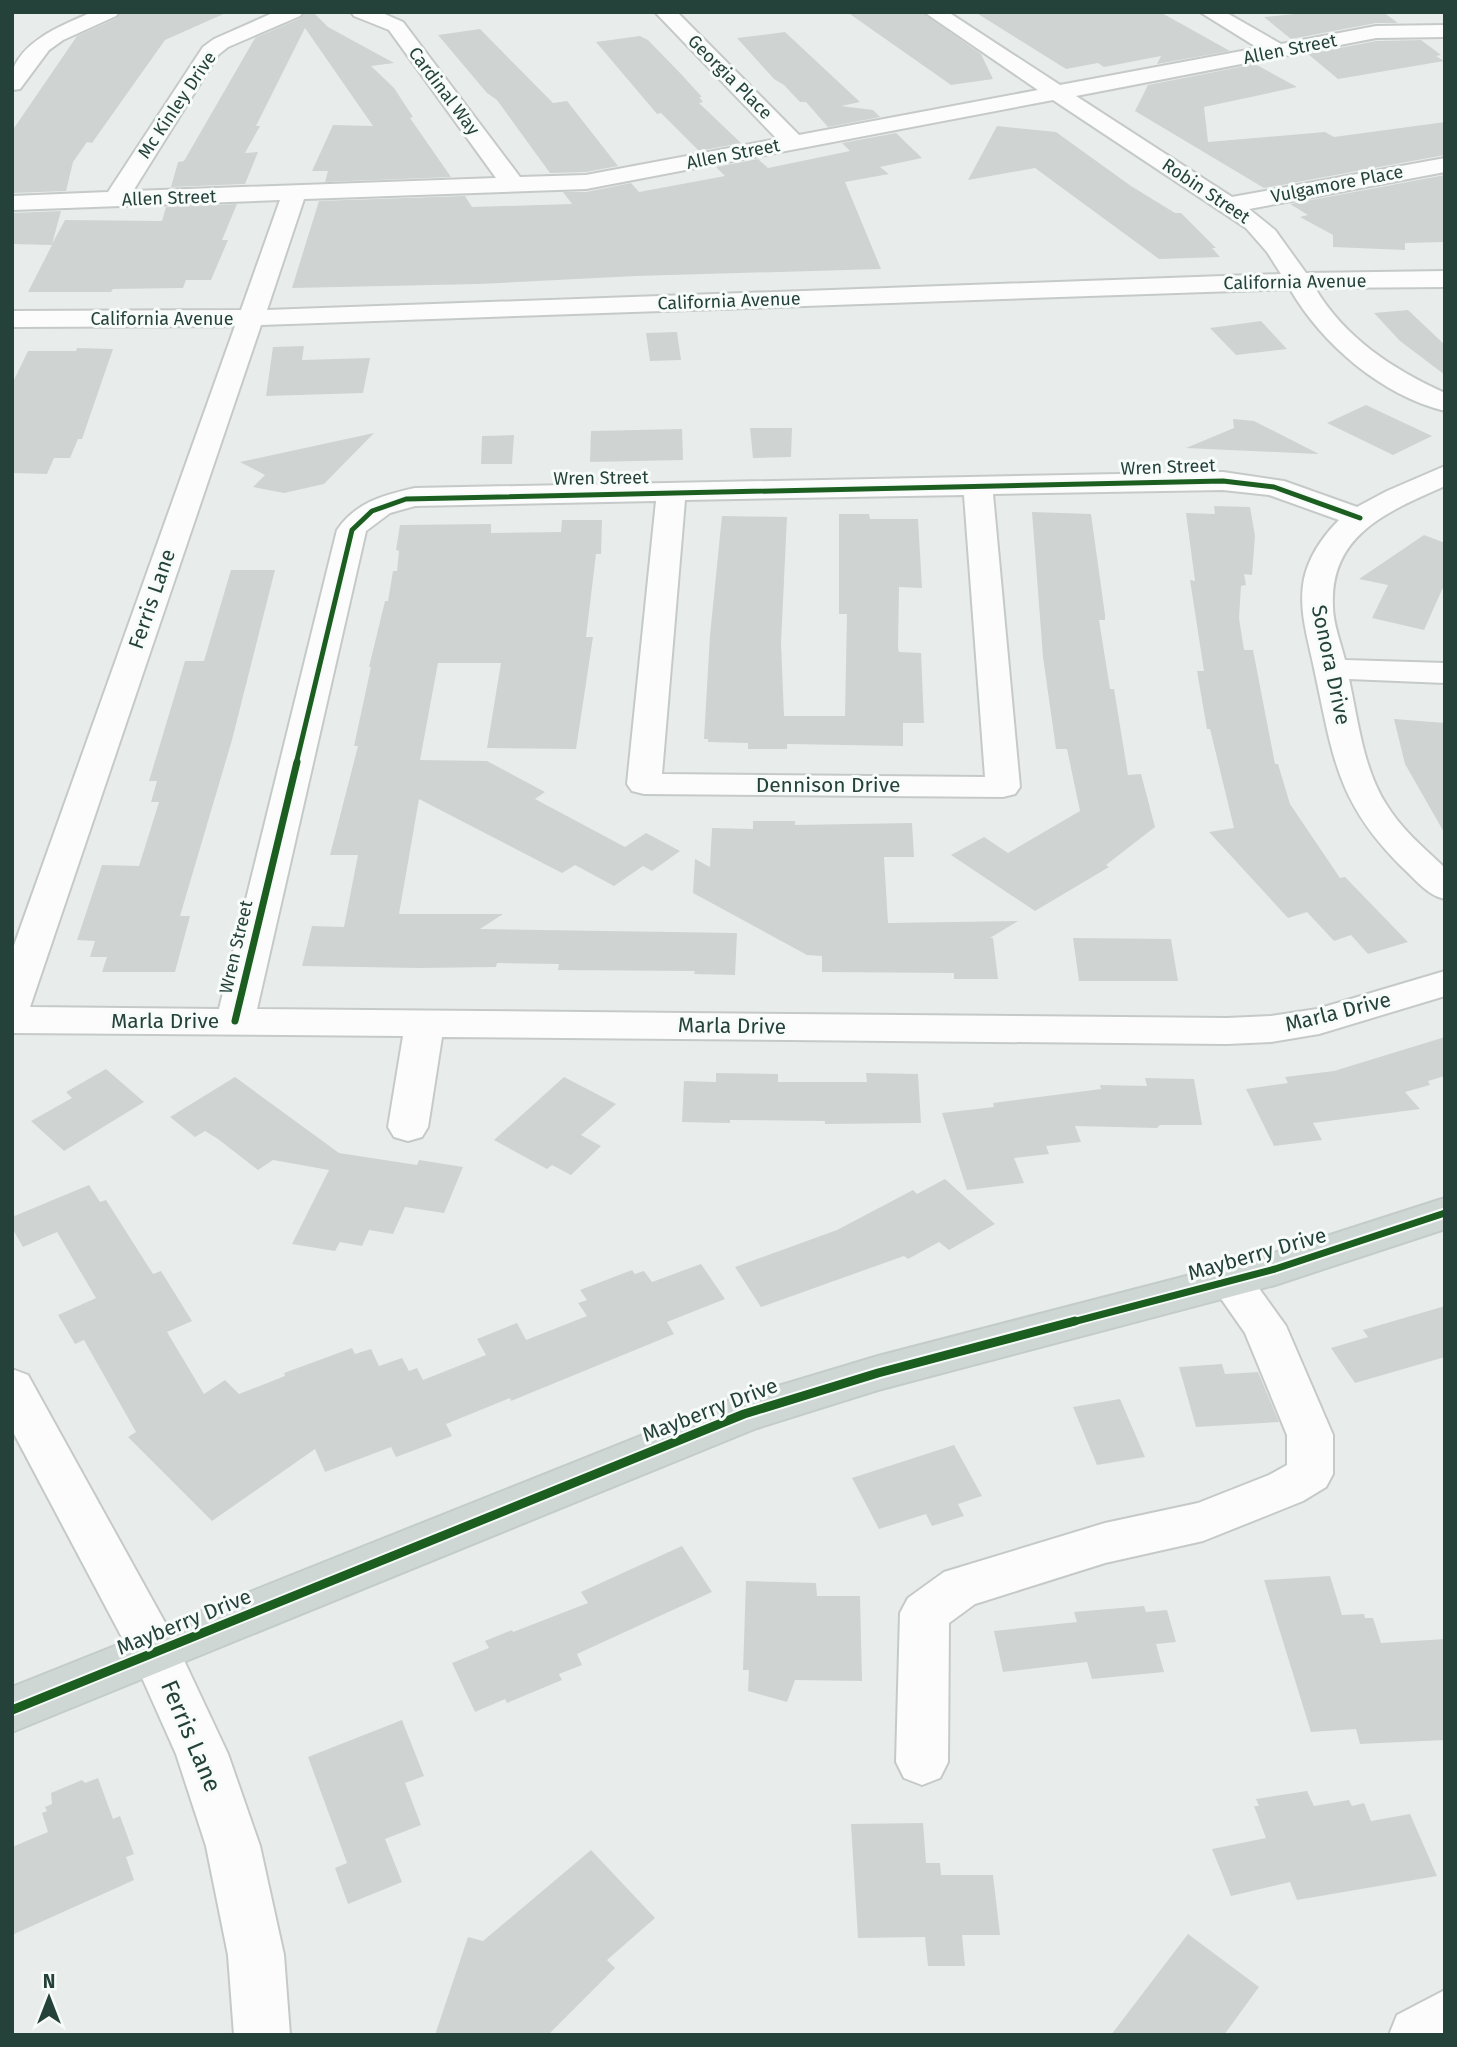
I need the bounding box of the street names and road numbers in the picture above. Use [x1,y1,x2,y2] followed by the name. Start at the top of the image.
[1241,29,1339,69] street label: Allen Street
[683,30,777,124] street label: Georgia Place
[404,43,484,140] street label: Cardinal Way
[133,47,221,163] street label: Mc Kinley Drive
[684,134,782,174] street label: Allen Street
[1158,154,1254,229] street label: Robin Street
[1269,160,1405,208] street label: Vulgamore Place
[121,185,217,211] street label: Allen Street
[1223,270,1367,294] street label: California Avenue
[657,288,801,314] street label: California Avenue
[90,308,234,330] street label: California Avenue
[1120,454,1216,480] street label: Wren Street
[553,466,649,490] street label: Wren Street
[123,546,181,652] street label: Ferris Lane
[1306,603,1356,727] street label: Sonora Drive
[756,772,900,798] street label: Dennison Drive
[215,898,258,996] street label: Wren Street
[1282,986,1394,1038] street label: Marla Drive
[111,1008,219,1034] street label: Marla Drive
[678,1012,786,1040] street label: Marla Drive
[1185,1222,1329,1286] street label: Mayberry Drive
[639,1372,781,1448] street label: Mayberry Drive
[113,1583,255,1661] street label: Mayberry Drive
[155,1676,227,1796] street label: Ferris Lane

